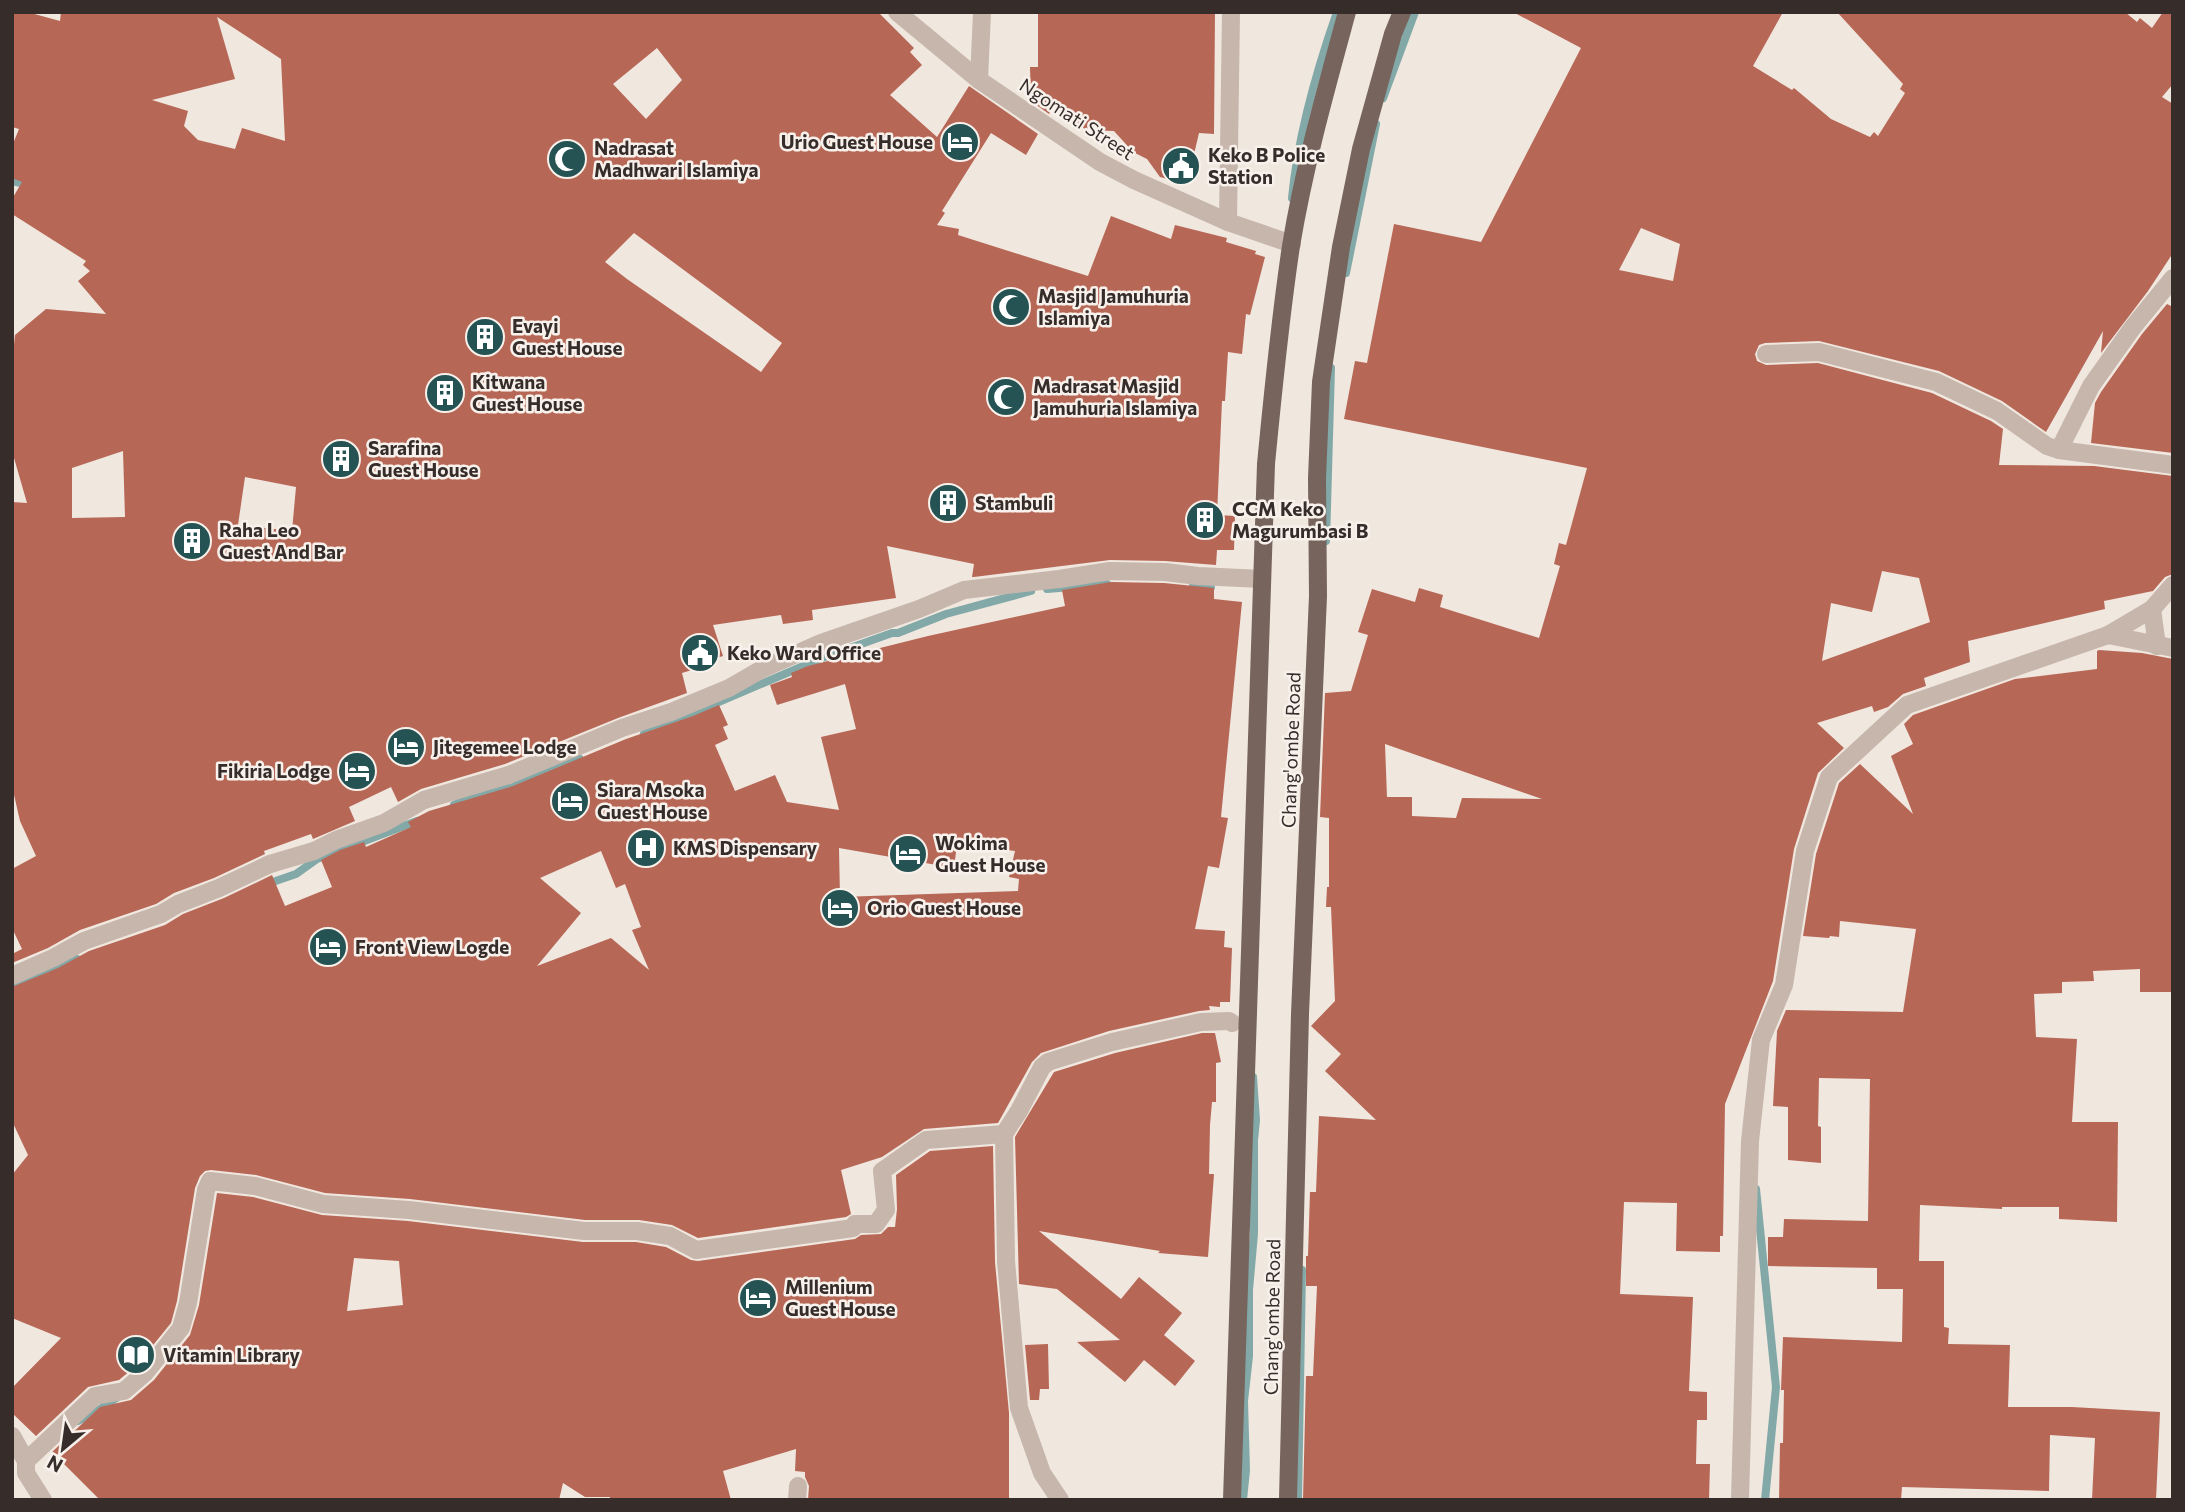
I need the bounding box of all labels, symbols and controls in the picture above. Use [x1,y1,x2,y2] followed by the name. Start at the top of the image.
[1016,73,1139,164] street label: Ngomati Street
[939,121,981,163] hotel icon: Urio Guest House
[781,130,933,153] place label: Urio Guest House
[594,136,759,181] place label: Nadrasat Madhwari Islamiya
[546,138,588,180] mosque icon: Nadrasat Madhwari Islamiya
[1208,143,1325,188] place label: Keko B Police Station
[1160,145,1202,187] public building icon: Keko B Police Station
[1038,284,1189,329] place label: Masjid Jamuhuria Islamiya
[990,286,1032,328] mosque icon: Masjid Jamuhuria Islamiya
[512,314,622,359] place label: Evayi Guest House
[464,316,506,358] building icon: Evayi Guest House
[472,370,582,415] place label: Kitwana Guest House
[424,372,466,414] building icon: Kitwana Guest House
[1033,374,1197,419] place label: Madrasat Masjid Jamuhuria Islamiya
[985,376,1027,418] mosque icon: Madrasat Masjid Jamuhuria Islamiya
[368,436,478,481] place label: Sarafina Guest House
[320,438,362,480] building icon: Sarafina Guest House
[927,482,969,524] building icon: Stambuli
[975,491,1053,514] place label: Stambuli
[1232,497,1368,542] place label: CCM Keko Magurumbasi B
[1184,499,1226,541] building icon: CCM Keko Magurumbasi B
[219,518,344,563] place label: Raha Leo Guest And Bar
[171,520,213,562] building icon: Raha Leo Guest And Bar
[679,632,721,674] public building icon: Keko Ward Office
[727,641,881,664] place label: Keko Ward Office
[1276,672,1305,828] street label: Chang'ombe Road
[385,726,427,768] hotel icon: Jitegemee Lodge
[433,735,577,758] place label: Jitegemee Lodge
[336,750,378,792] hotel icon: Fikiria Lodge
[217,759,330,782] place label: Fikiria Lodge
[597,778,707,823] place label: Siara Msoka Guest House
[549,780,591,822] hotel icon: Siara Msoka Guest House
[625,827,667,869] hospital icon: KMS Dispensary
[935,831,1045,876] place label: Wokima Guest House
[887,833,929,875] hotel icon: Wokima Guest House
[673,836,818,859] place label: KMS Dispensary
[819,887,861,929] hotel icon: Orio Guest House
[867,896,1021,919] place label: Orio Guest House
[307,926,349,968] hotel icon: Front View Logde
[355,935,509,958] place label: Front View Logde
[1259,1239,1284,1395] street label: Chang'ombe Road
[785,1275,895,1320] place label: Millenium Guest House
[737,1277,779,1319] hotel icon: Millenium Guest House
[115,1334,157,1376] library icon: Vitamin Library
[163,1343,300,1366] place label: Vitamin Library
[28,1414,98,1484] north arrow
[43,1451,66,1478] text: N

